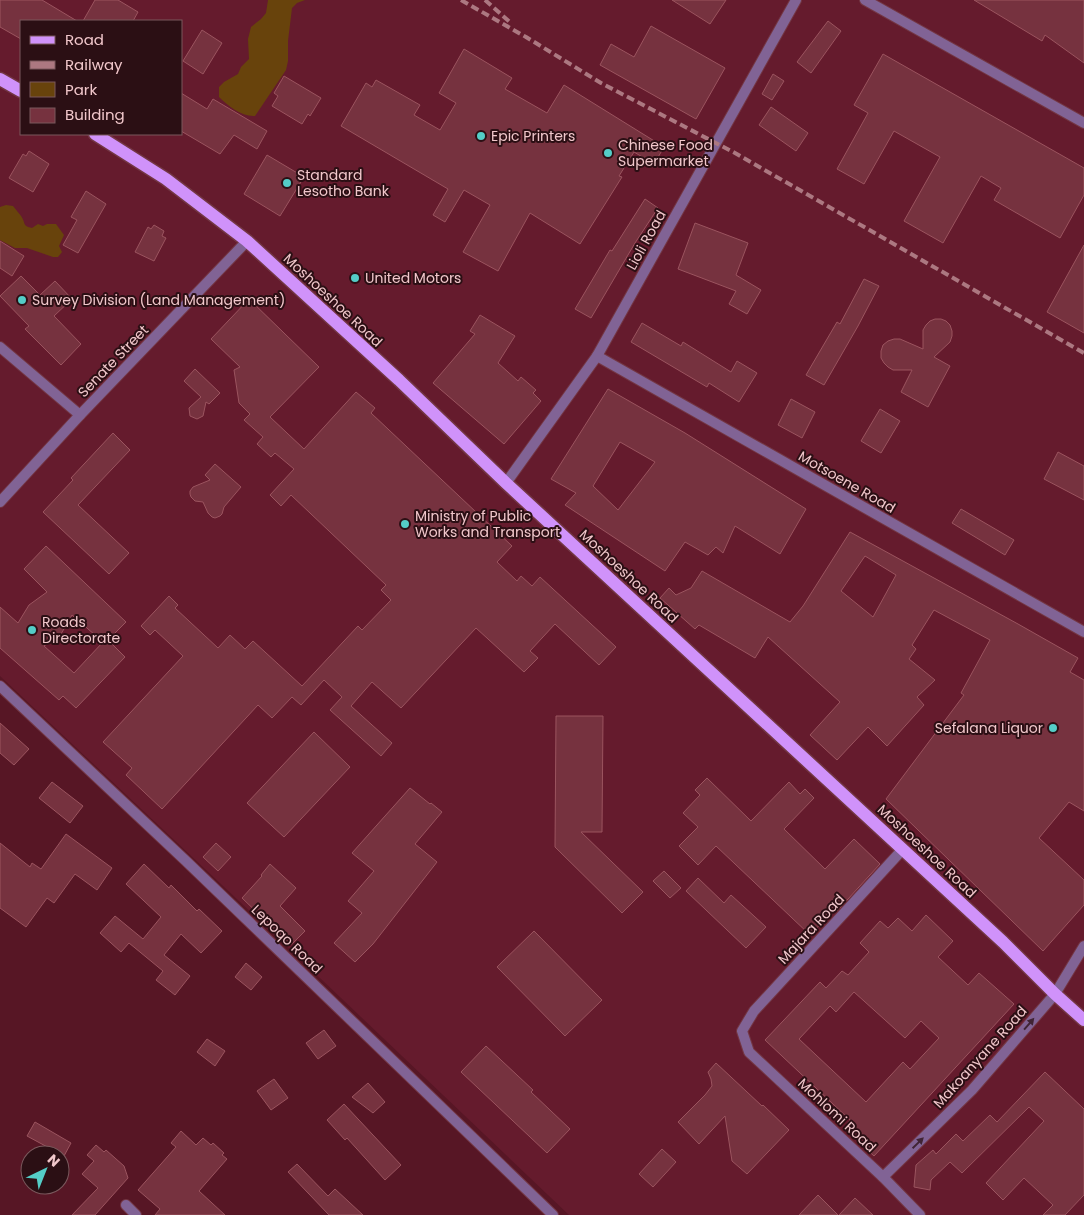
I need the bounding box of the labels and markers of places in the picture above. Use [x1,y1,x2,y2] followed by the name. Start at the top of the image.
[491,126,575,146] place label: Epic Printers
[475,130,487,142] marker: Epic Printers
[618,135,713,171] place label: Chinese Food Supermarket
[602,147,614,159] marker: Chinese Food Supermarket
[297,165,390,201] place label: Standard Lesotho Bank
[281,177,293,189] marker: Standard Lesotho Bank
[365,268,461,288] place label: United Motors
[349,272,361,284] marker: United Motors
[32,290,285,310] place label: Survey Division (Land Management)
[16,294,28,306] marker: Survey Division (Land Management)
[415,506,560,542] place label: Ministry of Public Works and Transport
[399,518,411,530] marker: Ministry of Public Works and Transport
[42,612,121,648] place label: Roads Directorate
[26,624,38,636] marker: Roads Directorate
[935,718,1043,738] place label: Sefalana Liquor
[1047,722,1059,734] marker: Sefalana Liquor

